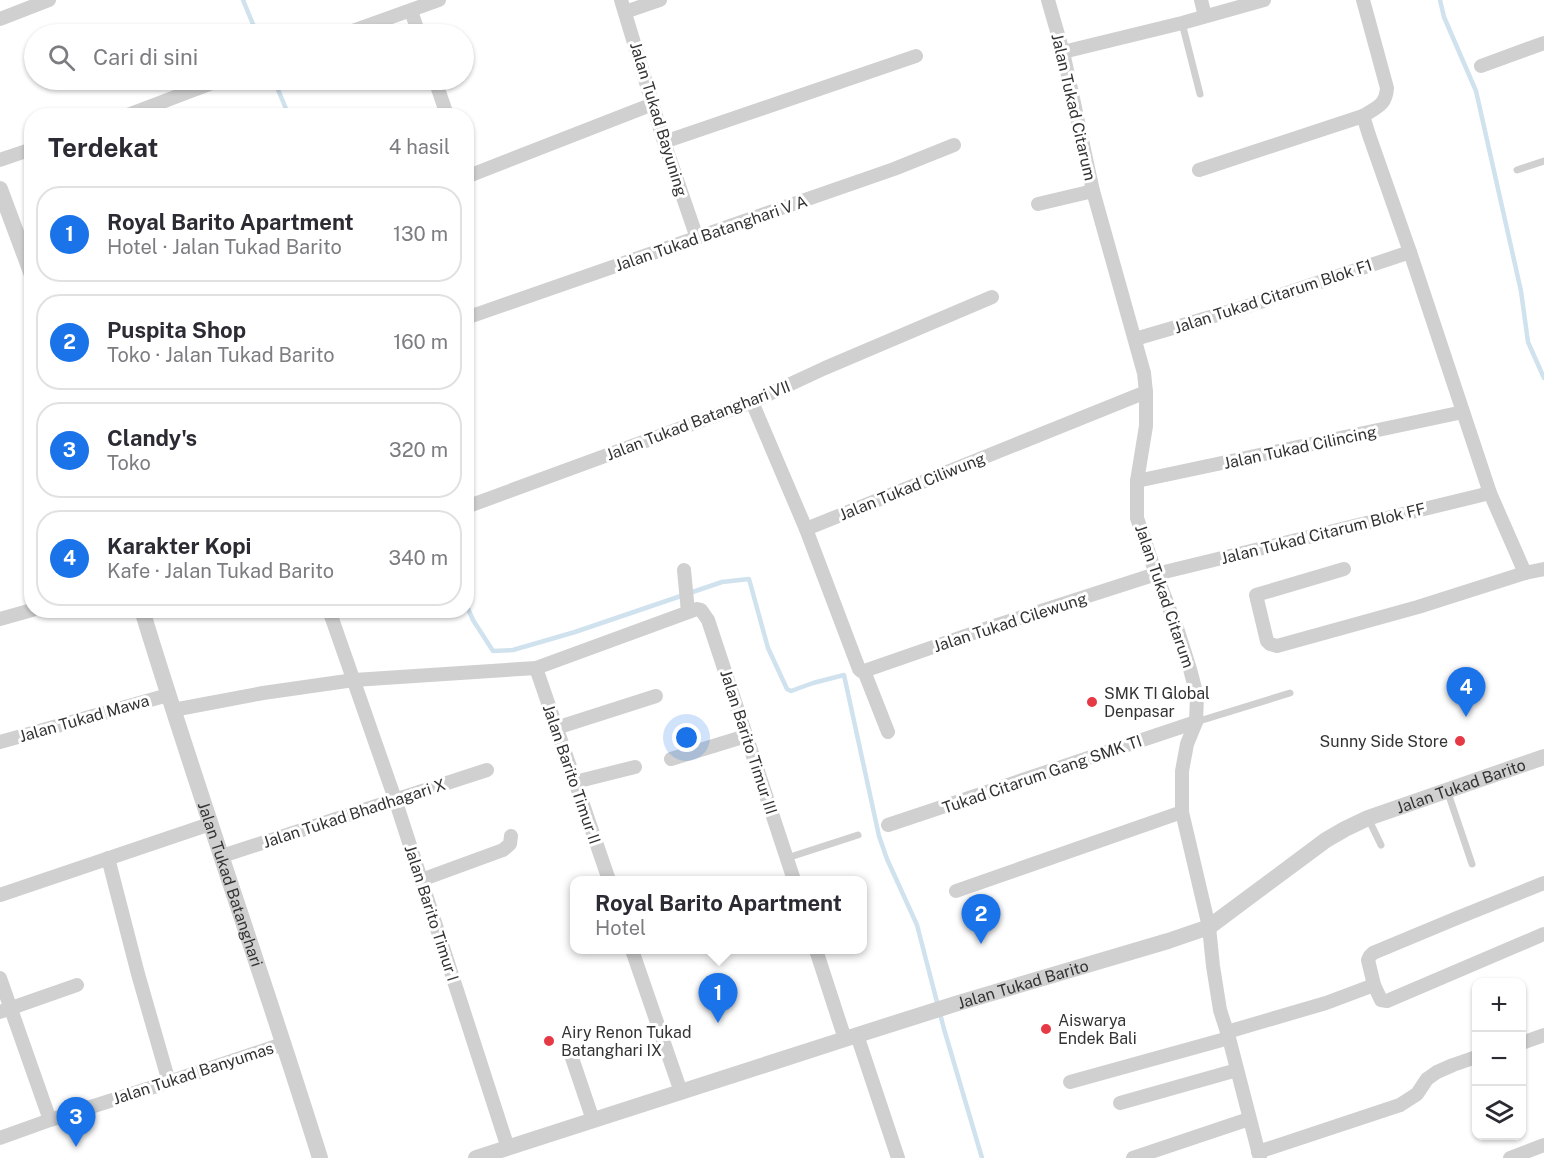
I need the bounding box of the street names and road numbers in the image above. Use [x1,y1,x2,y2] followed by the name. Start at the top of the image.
[1047,32,1100,182] street label: Jalan Tukad Citarum
[626,40,691,199] street label: Jalan Tukad Bayuning
[613,192,810,275] street label: Jalan Tukad Batanghari V A
[1172,255,1375,338] street label: Jalan Tukad Citarum Blok F1
[603,376,793,464] street label: Jalan Tukad Batanghari VII
[1222,422,1378,473] street label: Jalan Tukad Cilincing
[836,448,988,524] street label: Jalan Tukad Ciliwung
[1219,499,1427,568] street label: Jalan Tukad Citarum Blok FF
[1131,522,1198,670] street label: Jalan Tukad Citarum
[931,589,1089,656] street label: Jalan Tukad Cilewung
[716,667,781,817] street label: Jalan Barito Timur III
[17,691,151,746] street label: Jalan Tukad Mawa
[539,702,604,846] street label: Jalan Barito Timur II
[940,731,1144,818] street label: Tukad Citarum Gang SMK TI
[1394,755,1528,818] street label: Jalan Tukad Barito
[260,775,448,852] street label: Jalan Tukad Bhadhagari X
[194,799,266,969] street label: Jalan Tukad Batanghari
[401,843,462,984] street label: Jalan Barito Timur I
[955,956,1091,1013] street label: Jalan Tukad Barito
[110,1038,276,1108] street label: Jalan Tukad Banyumas

